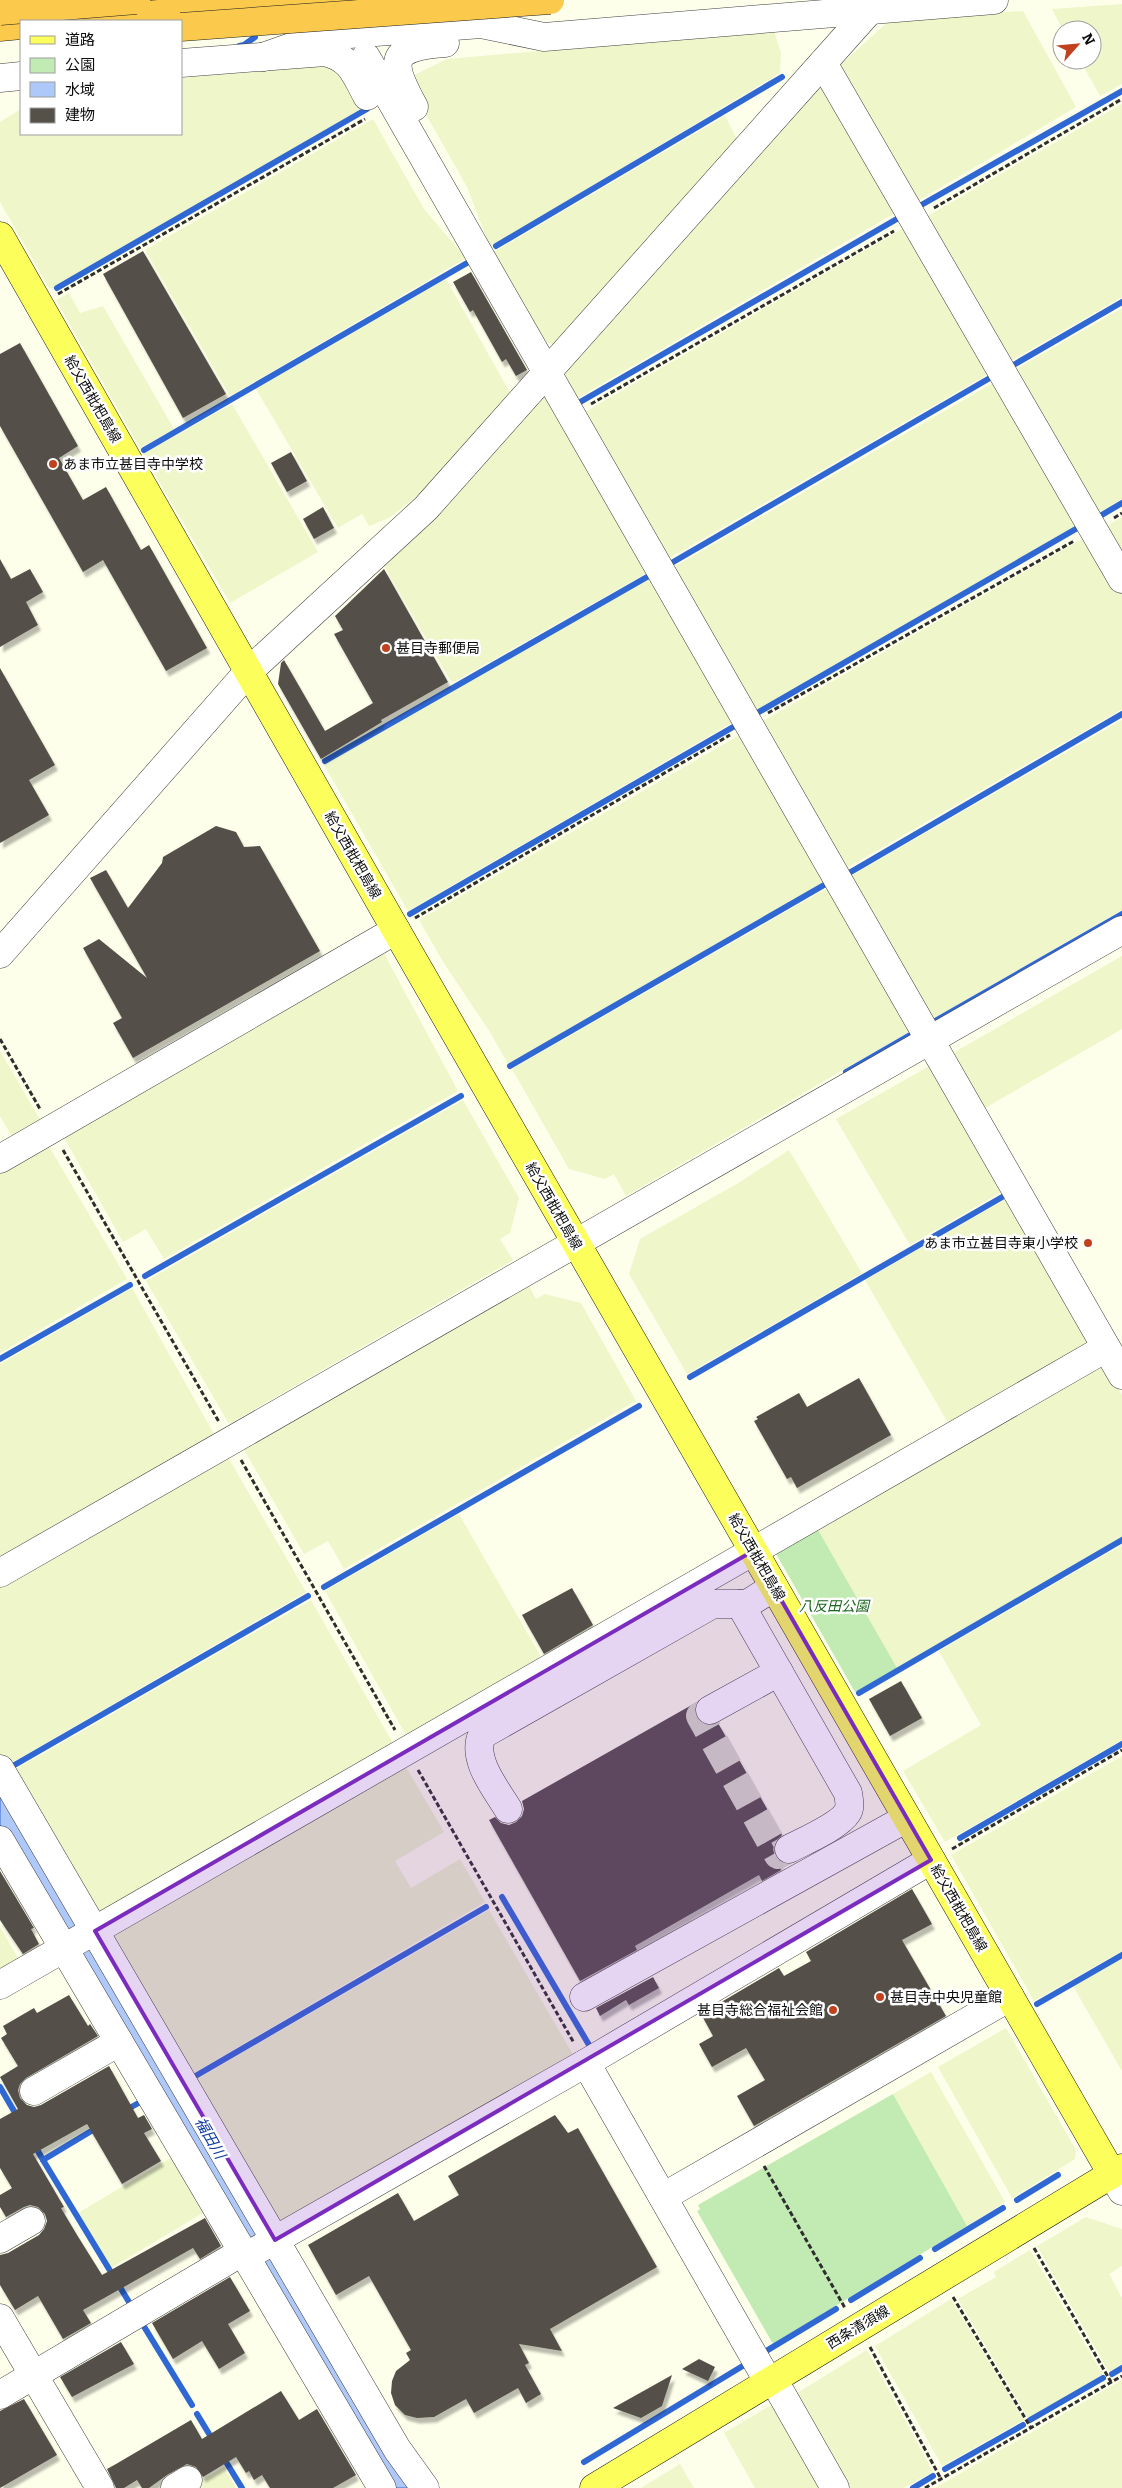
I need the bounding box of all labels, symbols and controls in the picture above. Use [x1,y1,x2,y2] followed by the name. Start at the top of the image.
[20,20,182,135] legend
[1052,20,1102,70] north arrow
[65,31,95,49] text: 道路
[1078,31,1098,48] text: N
[65,56,95,74] text: 公園
[65,81,95,99] text: 水域
[65,106,95,124] text: 建物
[61,353,124,446] street label: 給父西枇杷島線
[63,456,203,473] place label: あま市立甚目寺中学校
[47,458,59,470] marker: あま市立甚目寺中学校
[396,640,480,657] place label: 甚目寺郵便局
[380,642,392,654] marker: 甚目寺郵便局
[321,809,384,902] street label: 給父西枇杷島線
[522,1160,585,1253] street label: 給父西枇杷島線
[924,1235,1078,1252] place label: あま市立甚目寺東小学校
[1082,1237,1094,1249] marker: あま市立甚目寺東小学校
[725,1511,788,1604] street label: 給父西枇杷島線
[799,1598,871,1615] park label: 八反田公園
[927,1862,990,1955] street label: 給父西枇杷島線
[890,1989,1002,2006] place label: 甚目寺中央児童館
[874,1991,886,2003] marker: 甚目寺中央児童館
[697,2002,823,2019] place label: 甚目寺総合福祉会館
[827,2004,839,2016] marker: 甚目寺総合福祉会館
[191,2114,230,2164] water label: 福田川
[824,2302,893,2353] street label: 西条清須線

